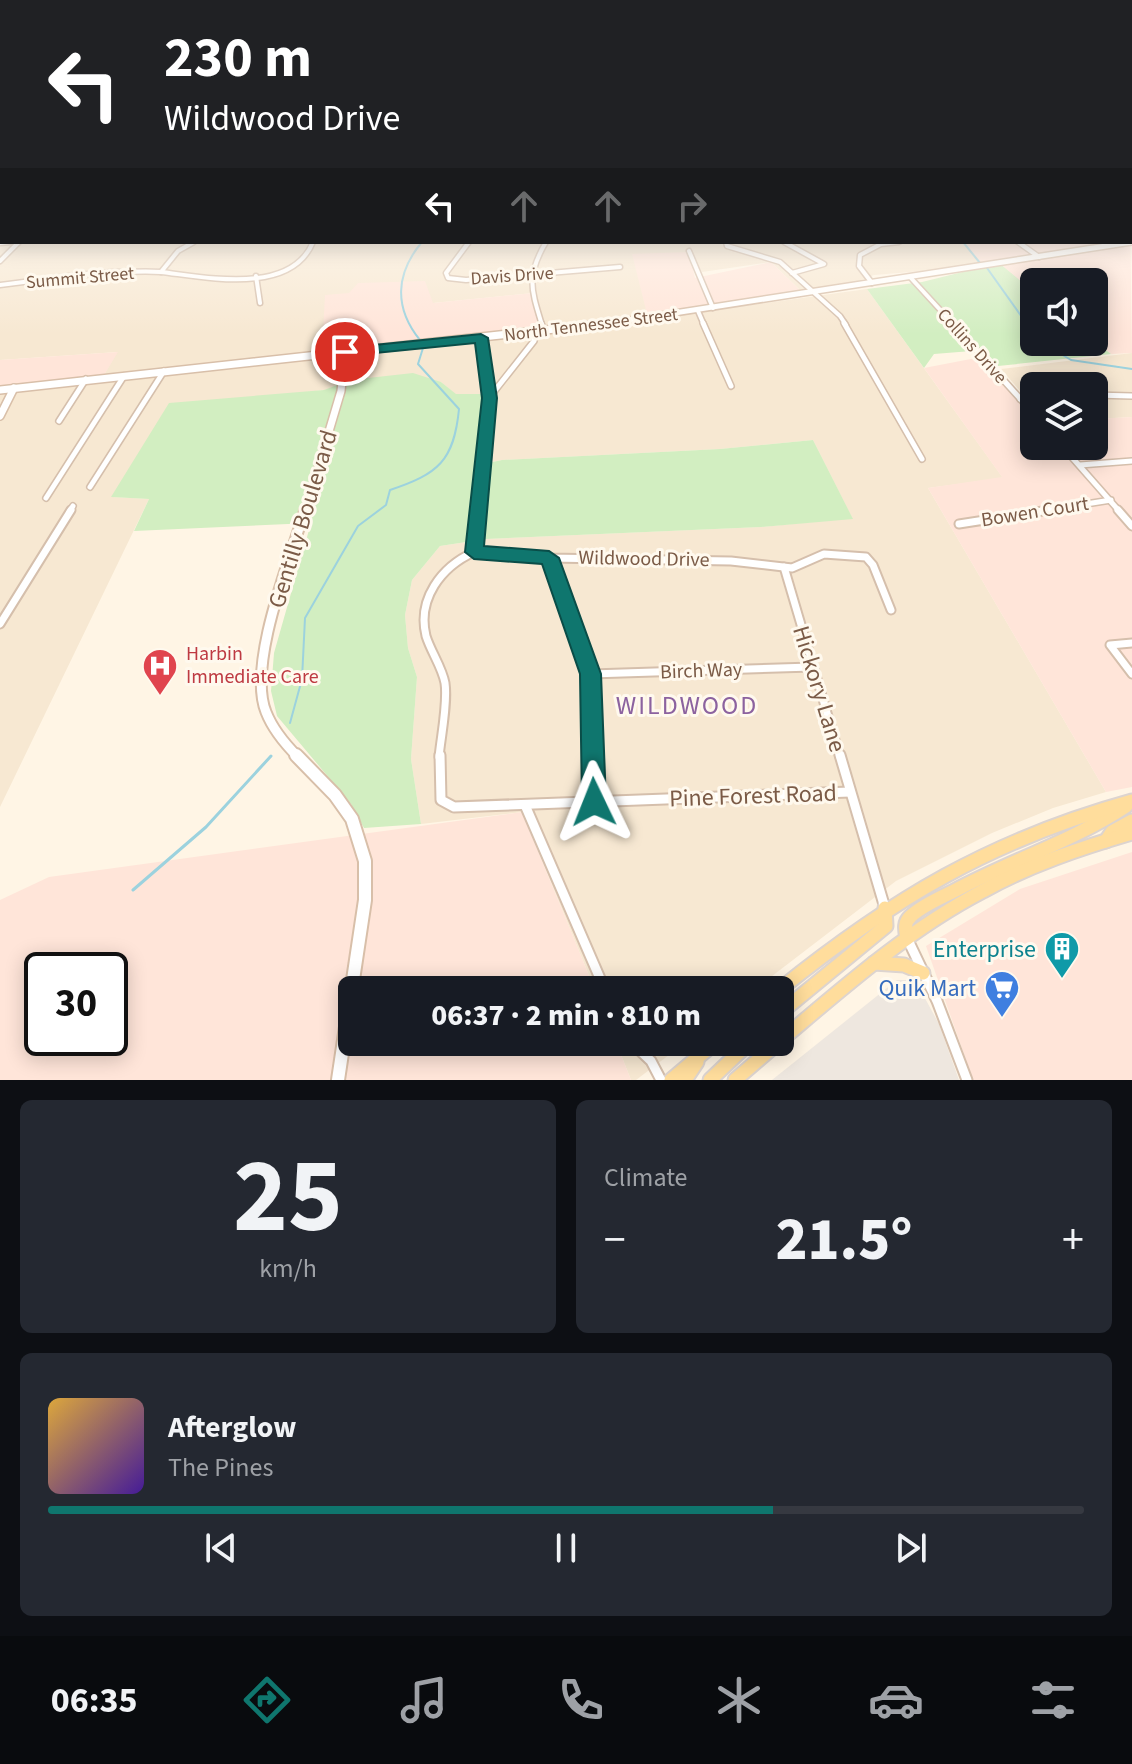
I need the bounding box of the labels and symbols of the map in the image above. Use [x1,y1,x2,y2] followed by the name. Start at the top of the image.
[25,261,135,295] street label: Summit Street
[470,261,554,291] street label: Davis Drive
[503,302,679,348] street label: North Tennessee Street
[931,303,1013,389] street label: Collins Drive
[311,318,379,386] pin
[259,426,347,612] street label: Gentilly Boulevard
[979,490,1091,534] street label: Bowen Court
[578,544,710,574] street label: Wildwood Drive
[783,621,855,757] street label: Hickory Lane
[186,640,319,691] place label: Harbin Immediate Care
[141,647,179,697] hospital icon: Harbin Immediate Care
[659,656,743,686] street label: Birch Way
[616,687,758,724] district label: WILDWOOD
[552,760,636,844] position arrow
[669,776,837,816] street label: Pine Forest Road
[1043,930,1081,980] building icon: Enterprise
[933,932,1036,967] place label: Enterprise
[24,952,128,1056] speed limit sign: 30
[983,969,1021,1019] supermarket icon: Quik Mart
[878,971,976,1006] place label: Quik Mart

